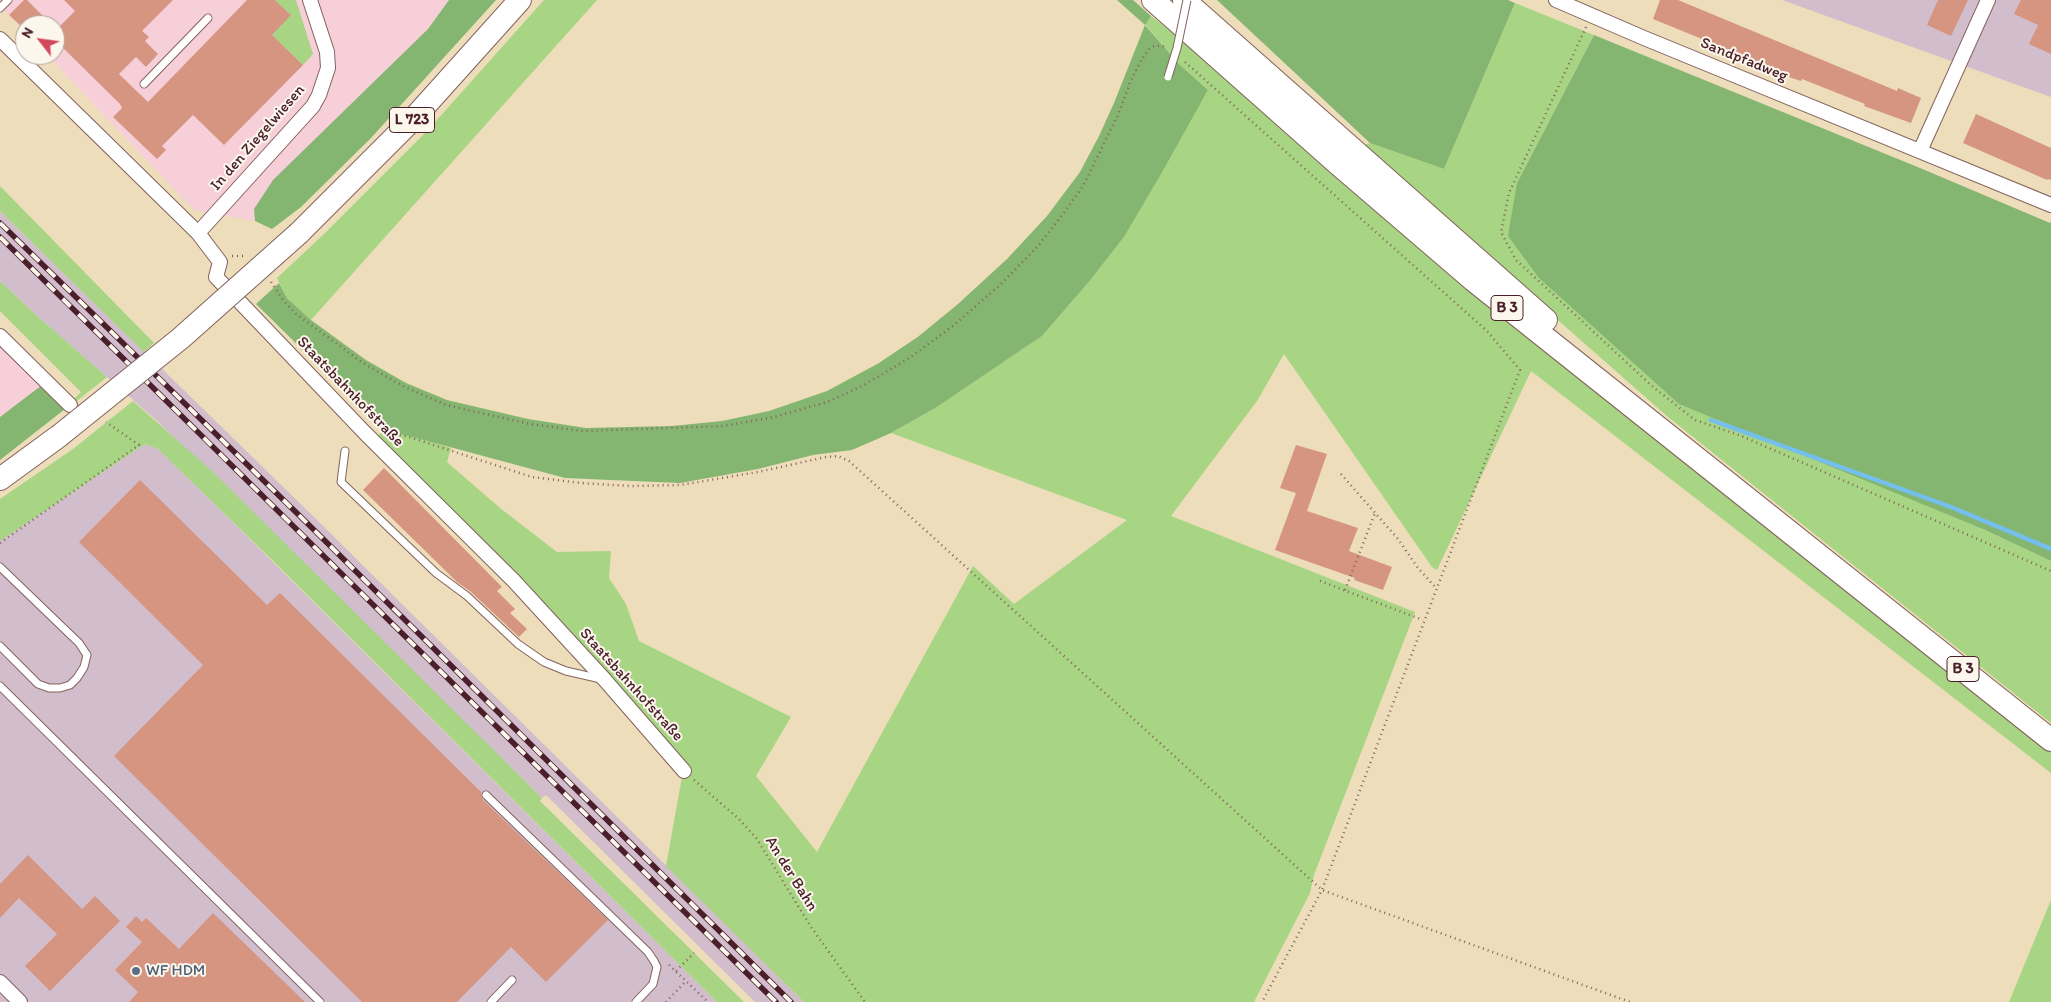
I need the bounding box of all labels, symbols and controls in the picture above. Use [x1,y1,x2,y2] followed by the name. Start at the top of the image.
[15,15,65,65] north arrow
[18,24,37,41] text: N
[1697,34,1791,86] street label: Sandpfadweg
[207,81,309,195] street label: In den Ziegelwiesen
[390,108,434,132] road number: L 723
[1491,296,1523,320] road number: B 3
[292,333,408,451] street label: Staatsbahnhofstraße
[575,624,687,746] street label: Staatsbahnhofstraße
[1947,656,1979,682] road number: B 3
[760,833,822,915] street label: An der Bahn
[146,961,205,981] place label: WF HDM
[130,965,142,977] marker: WF HDM

